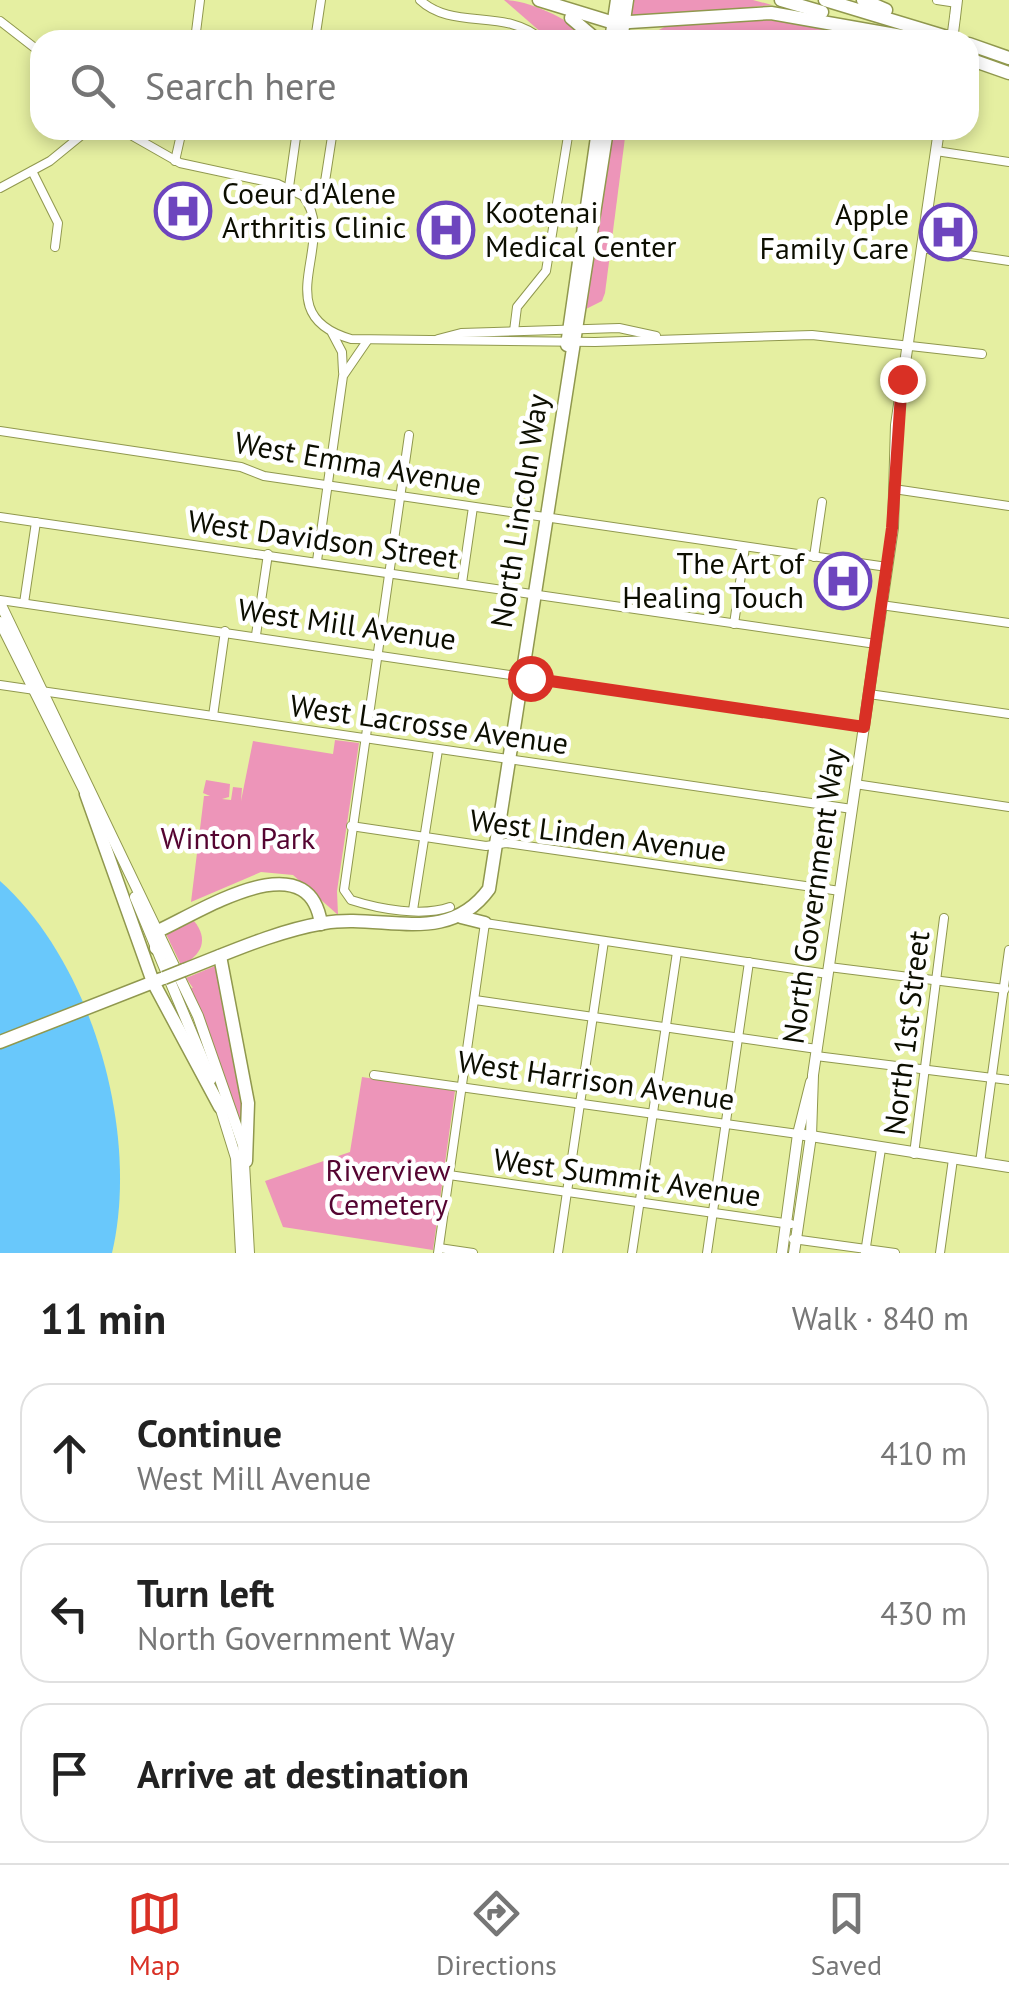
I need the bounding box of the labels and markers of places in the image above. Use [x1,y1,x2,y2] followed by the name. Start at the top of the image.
[222,173,406,246] place label: Coeur d'Alene Arthritis Clinic
[153,181,213,241] hospital icon: Coeur d'Alene Arthritis Clinic
[485,192,676,265] place label: Kootenai Medical Center
[760,194,909,267] place label: Apple Family Care
[416,200,476,260] hospital icon: Kootenai Medical Center
[918,202,978,262] hospital icon: Apple Family Care
[622,543,805,616] place label: The Art of Healing Touch
[813,551,873,611] hospital icon: The Art of Healing Touch

